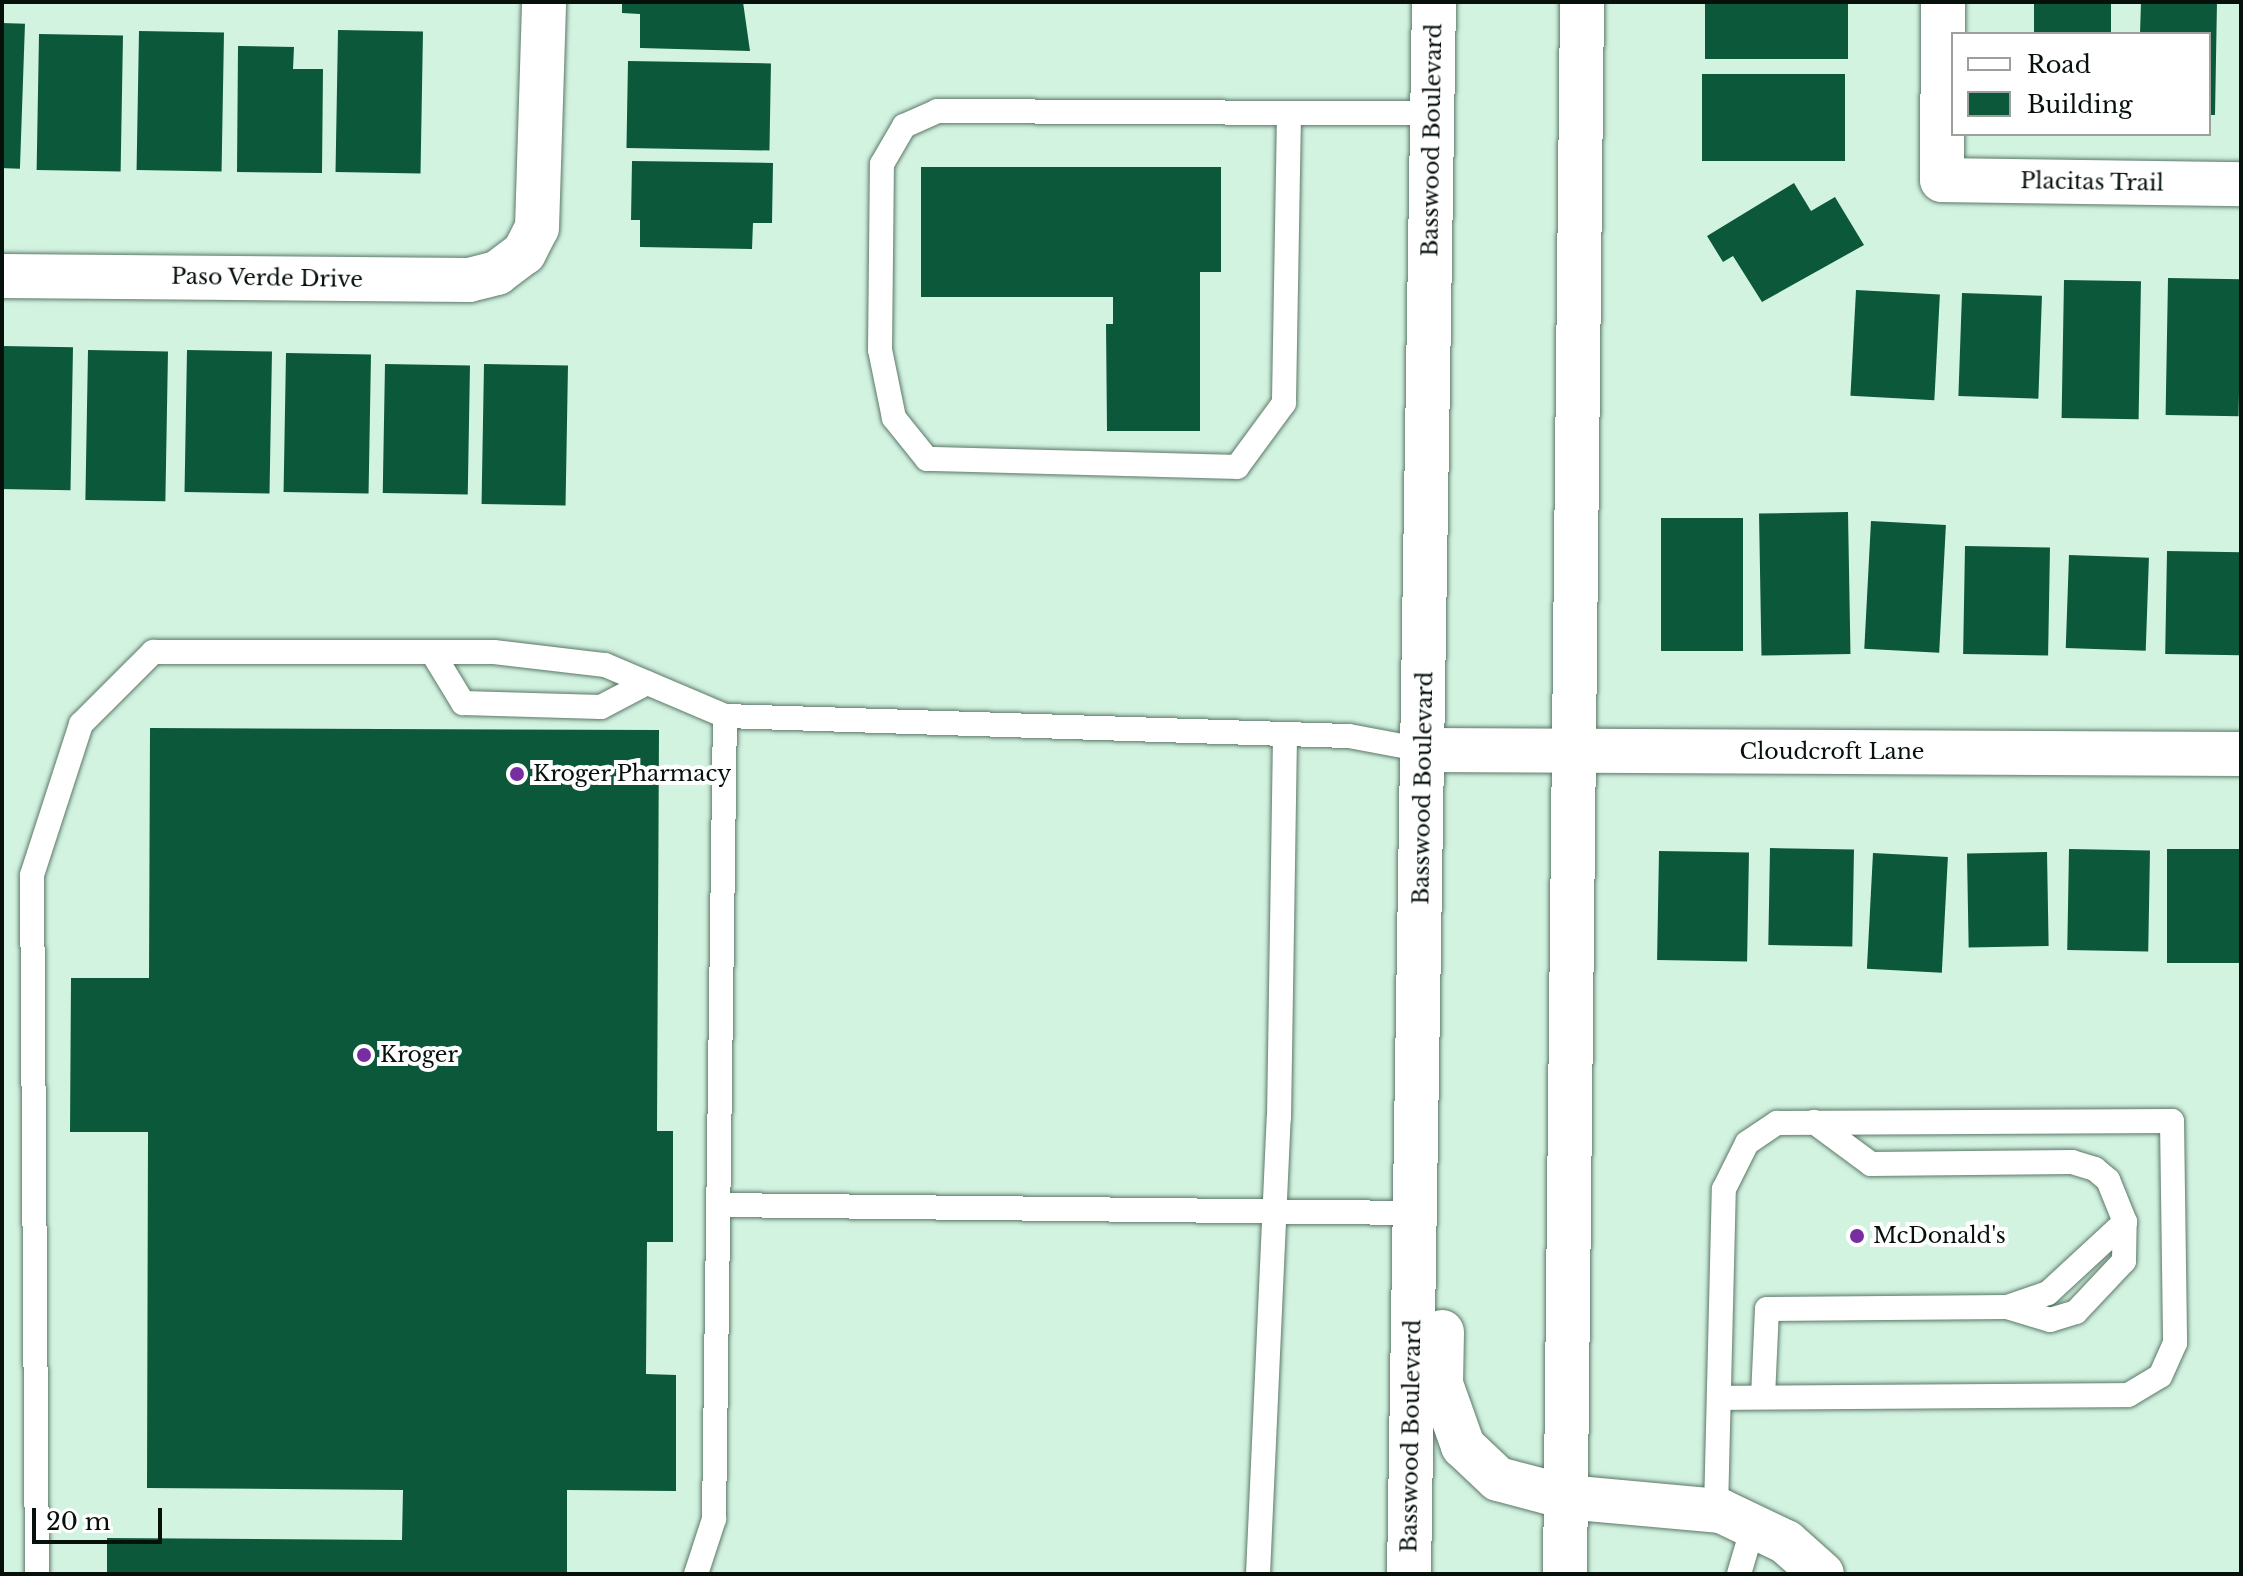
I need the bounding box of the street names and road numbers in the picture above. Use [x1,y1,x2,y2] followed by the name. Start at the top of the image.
[1417,23,1447,257] street label: Basswood Boulevard
[2020,168,2164,196] street label: Placitas Trail
[170,263,364,293] street label: Paso Verde Drive
[1408,671,1438,905] street label: Basswood Boulevard
[1740,739,1924,765] street label: Cloudcroft Lane
[1396,1319,1426,1553] street label: Basswood Boulevard

